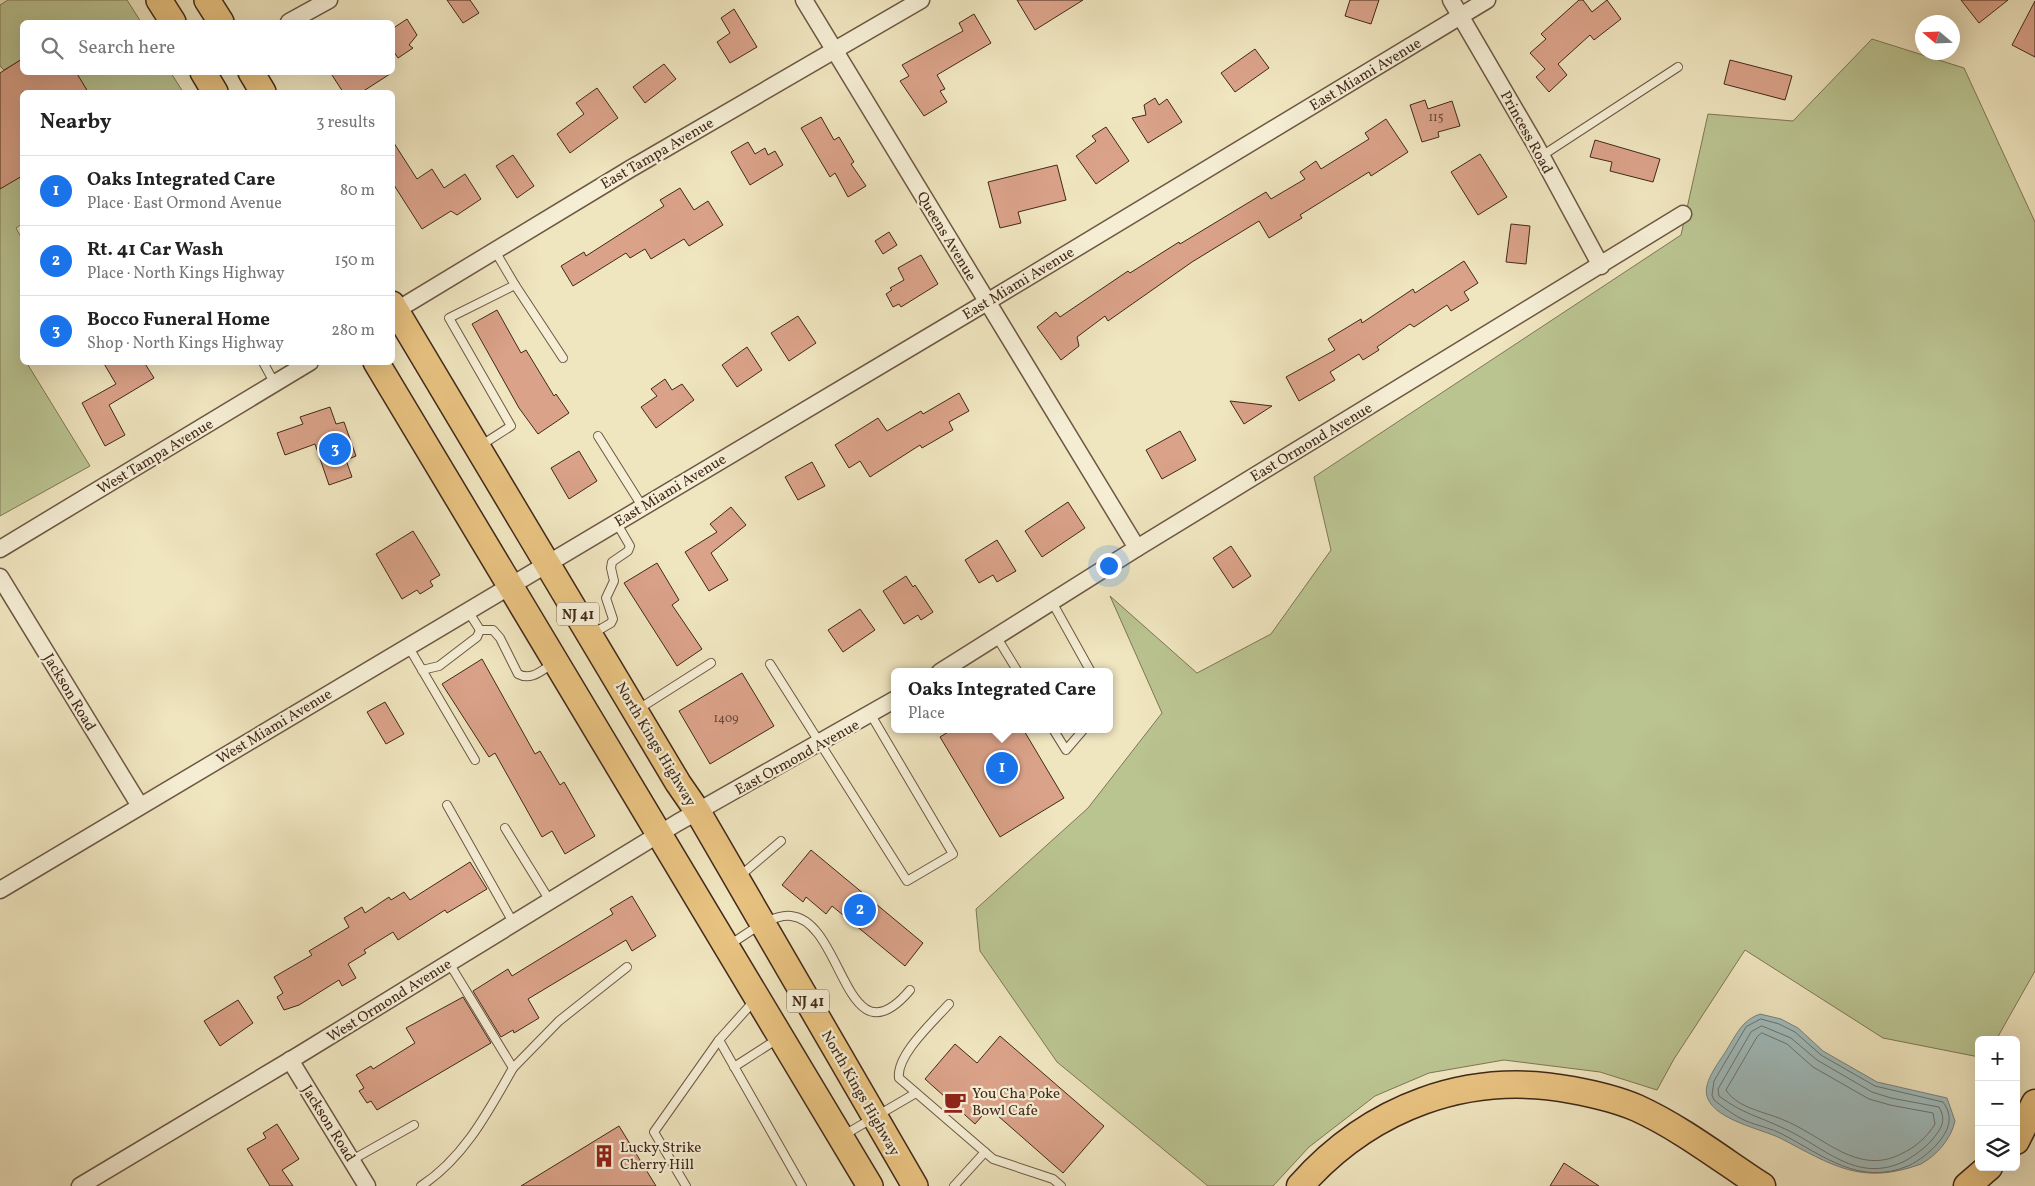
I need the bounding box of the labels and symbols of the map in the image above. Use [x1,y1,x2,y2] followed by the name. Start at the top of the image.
[1915,15,1960,60] north arrow
[1306,34,1426,117] street label: East Miami Avenue
[1494,87,1557,178] street label: Princess Road
[1428,110,1444,126] house number: 115
[597,113,718,195] street label: East Tampa Avenue
[911,188,981,286] street label: Queens Avenue
[959,243,1079,326] street label: East Miami Avenue
[1247,398,1377,488] street label: East Ormond Avenue
[94,414,218,500] street label: West Tampa Avenue
[319,430,351,468] pin: 3
[611,450,731,533] street label: East Miami Avenue
[1096,553,1122,579] your location
[557,602,599,626] road number: NJ 41
[37,650,100,736] street label: Jackson Road
[609,679,700,811] street label: North Kings Highway
[213,684,337,770] street label: West Miami Avenue
[713,711,739,727] house number: 1409
[732,715,864,801] street label: East Ormond Avenue
[986,749,1018,787] pin: 1
[844,891,876,929] pin: 2
[323,954,456,1048] street label: West Ormond Avenue
[787,989,829,1012] road number: NJ 41
[815,1027,904,1160] street label: North Kings Highway
[296,1081,360,1166] street label: Jackson Road
[972,1084,1060,1122] place label: You Cha Poke Bowl Cafe
[942,1089,968,1115] cafe icon: You Cha Poke Bowl Cafe
[620,1138,701,1176] place label: Lucky Strike Cherry Hill
[591,1143,617,1169] building icon: Lucky Strike Cherry Hill

